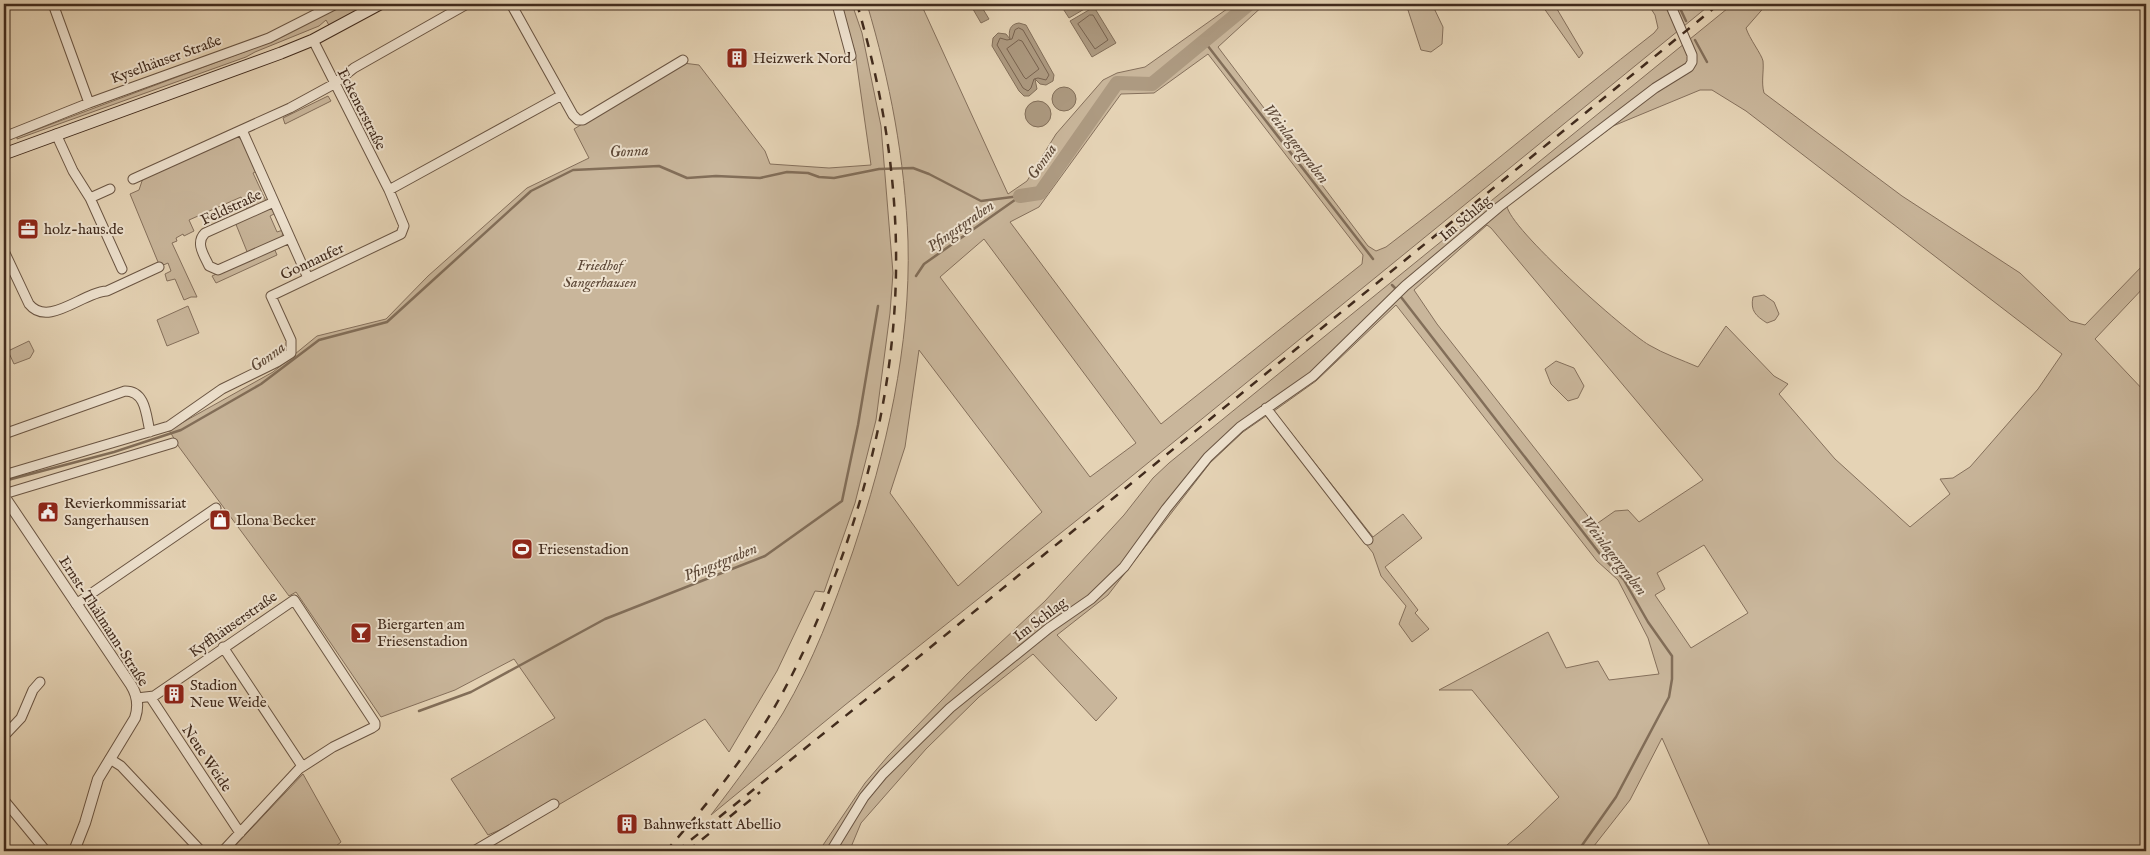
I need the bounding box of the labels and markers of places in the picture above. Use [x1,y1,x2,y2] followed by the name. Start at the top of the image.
[725,46,749,70] building icon: Heizwerk Nord
[753,49,852,68] place label: Heizwerk Nord
[16,217,40,241] office icon: holz-haus.de
[44,220,124,239] place label: holz-haus.de
[64,494,187,530] place label: Revierkommissariat Sangerhausen
[36,500,60,524] public building icon: Revierkommissariat Sangerhausen
[208,508,232,532] shop icon: Ilona Becker
[236,511,316,530] place label: Ilona Becker
[510,537,534,561] sports icon: Friesenstadion
[538,540,629,559] place label: Friesenstadion
[377,615,468,651] place label: Biergarten am Friesenstadion
[349,621,373,645] bar icon: Biergarten am Friesenstadion
[190,676,267,712] place label: Stadion Neue Weide
[162,682,186,706] building icon: Stadion Neue Weide
[615,812,639,836] building icon: Bahnwerkstatt Abellio
[643,815,781,834] place label: Bahnwerkstatt Abellio

